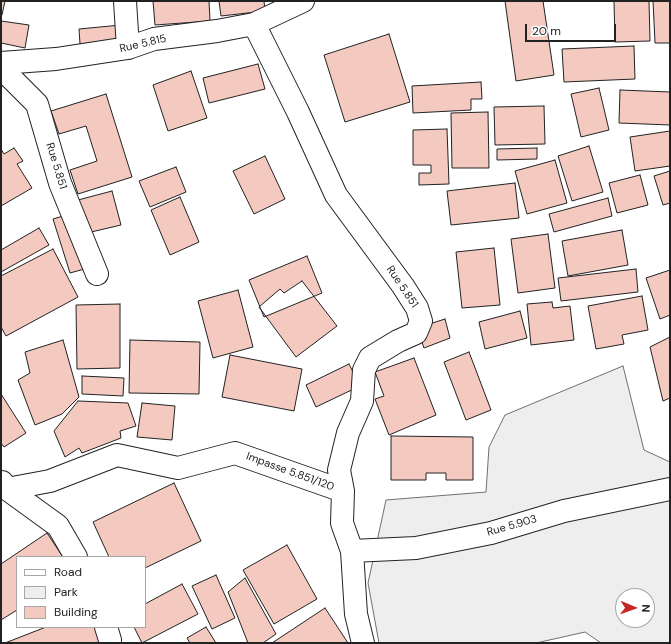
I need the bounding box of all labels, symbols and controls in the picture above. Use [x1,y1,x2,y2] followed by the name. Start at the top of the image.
[527,16,618,42] scale bar
[532,23,561,39] text: 20 m
[118,32,168,56] street label: Rue 5.815
[43,141,69,191] street label: Rue 5.851
[383,264,421,310] street label: Rue 5.851
[244,450,336,494] street label: Impasse 5.851/120
[485,513,539,539] street label: Rue 5.903
[16,556,146,628] legend
[54,564,82,580] text: Road
[54,584,78,600] text: Park
[615,588,655,628] north arrow
[54,604,98,620] text: Building
[639,604,653,613] text: N

